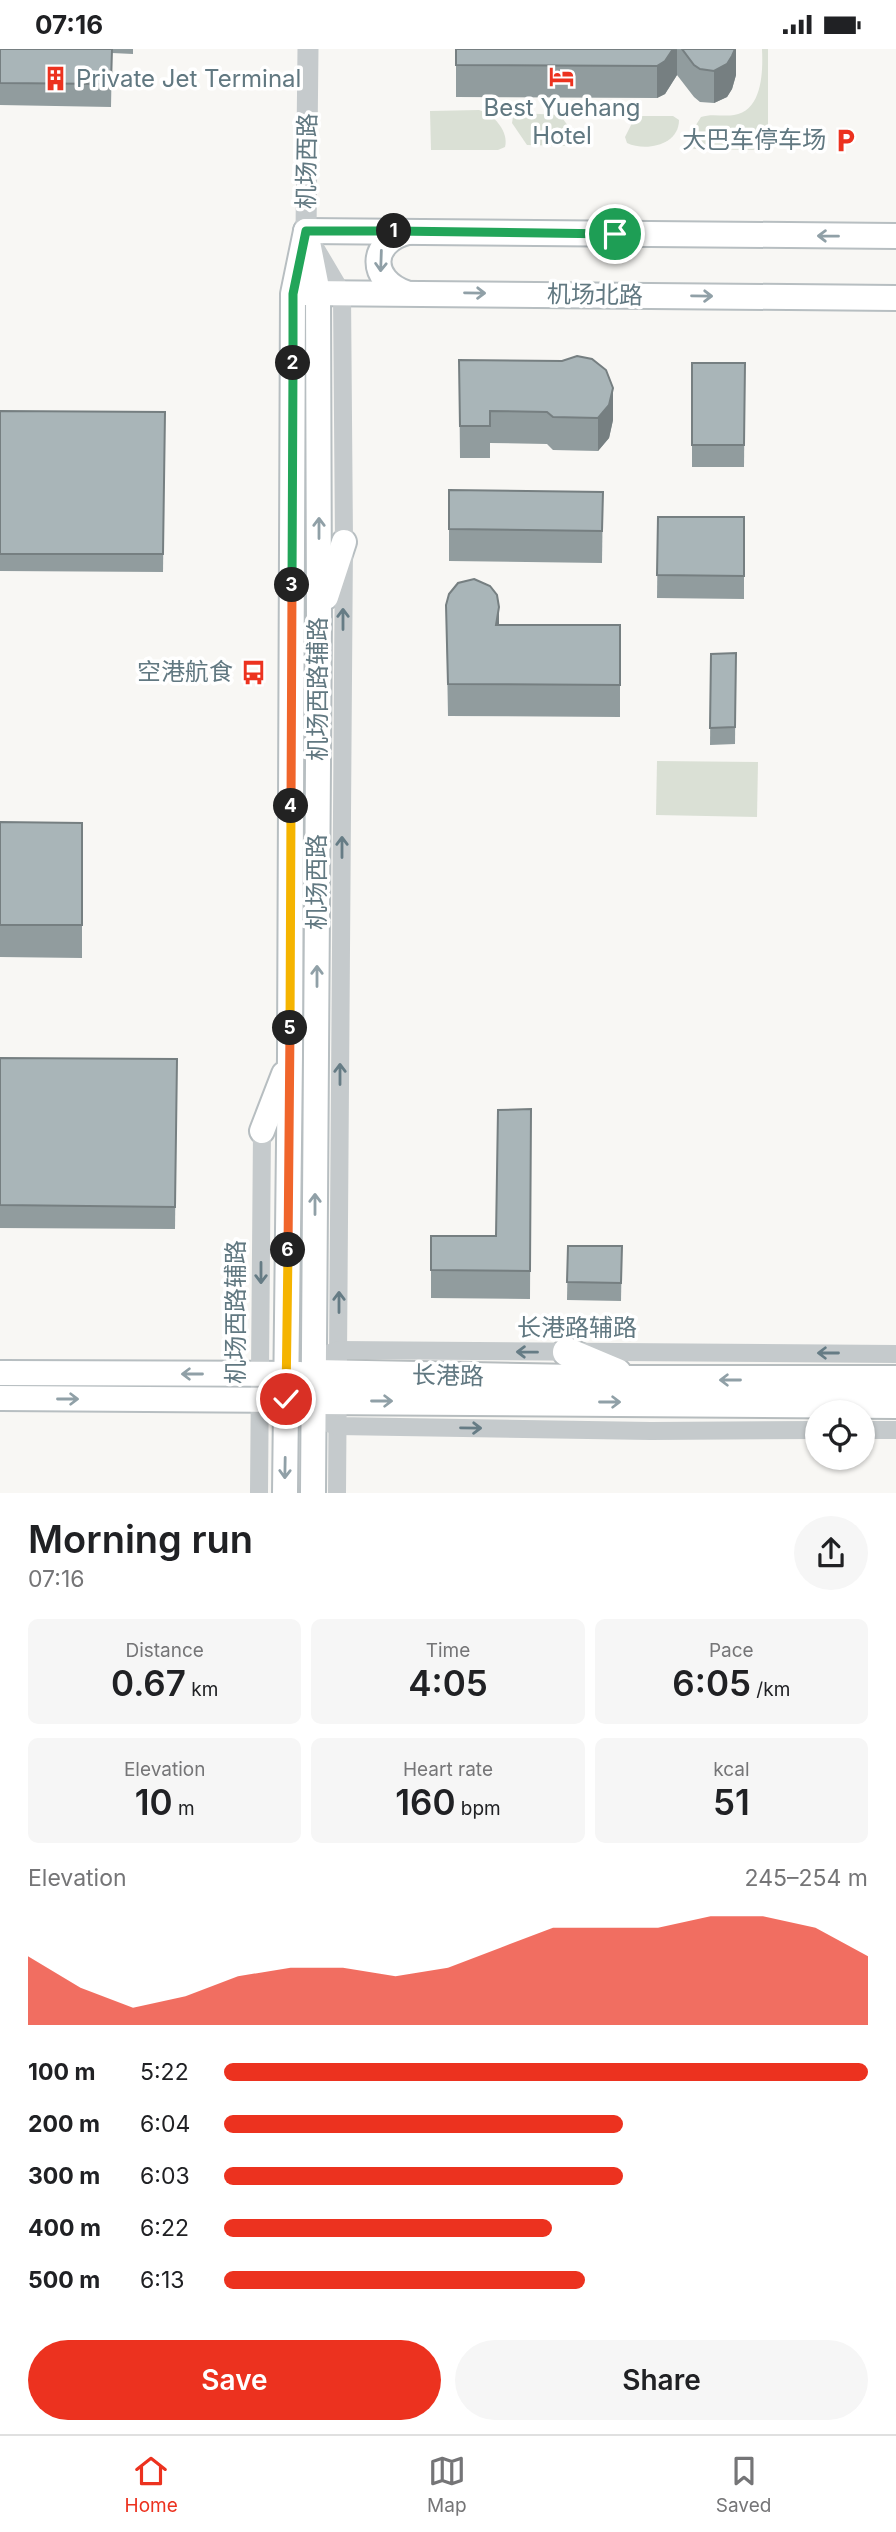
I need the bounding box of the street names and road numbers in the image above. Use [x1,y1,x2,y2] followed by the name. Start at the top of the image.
[291,113,322,209] street label: 机场西路
[547,279,643,310] street label: 机场北路
[303,617,332,761] street label: 机场西路辅路
[302,834,331,930] street label: 机场西路
[221,1240,250,1384] street label: 机场西路辅路
[517,1313,637,1342] street label: 长港路辅路
[412,1360,484,1391] street label: 长港路

